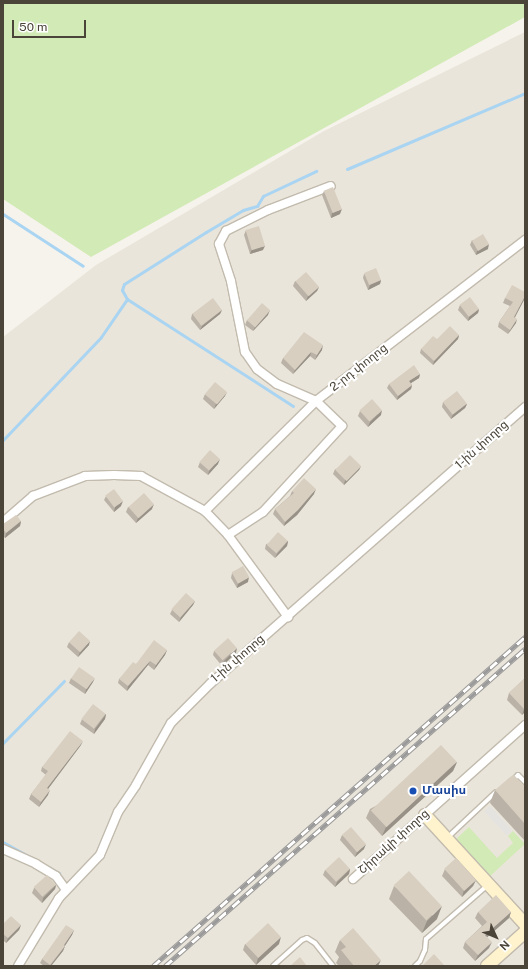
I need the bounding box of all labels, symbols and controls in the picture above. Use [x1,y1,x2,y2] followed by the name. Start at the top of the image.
[14,12,88,38] scale bar
[19,20,47,34] text: 50 m
[327,341,391,395] street label: 2-րդ փողոց
[453,417,511,473] street label: 1-ին փողոց
[208,632,268,686] street label: 1-ին փողոց
[422,784,466,798] place label: Մասիս
[407,785,419,797] marker: Մասիս
[356,807,432,877] street label: Շիրակի փողոց
[476,917,516,957] north arrow
[497,938,512,953] text: N

